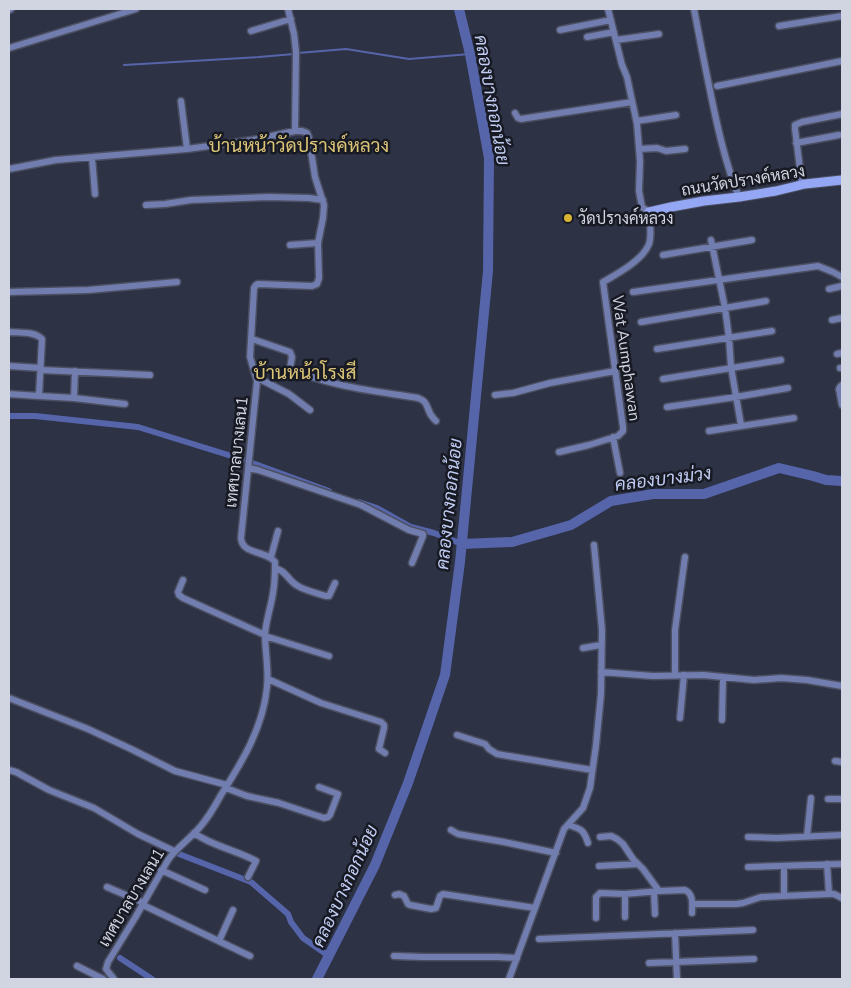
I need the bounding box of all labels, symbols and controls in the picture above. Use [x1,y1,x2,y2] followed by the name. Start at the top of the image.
[469,33,515,167] water label: คลองบางกอกน้อย
[209,133,389,159] district label: บ้านหน้าวัดปรางค์หลวง
[679,158,807,202] street label: ถนนวัดปรางค์หลวง
[578,206,673,230] place label: วัดปรางค์หลวง
[562,212,574,224] marker: วัดปรางค์หลวง
[606,294,646,423] street label: Wat Aumphawan
[253,360,357,386] district label: บ้านหน้าโรงสี
[220,395,254,509] street label: เทศบาลบางเลน1
[430,437,468,571] water label: คลองบางกอกน้อย
[613,461,713,497] water label: คลองบางม่วง
[306,821,384,951] water label: คลองบางกอกน้อย
[94,844,170,951] street label: เทศบาลบางเลน1

